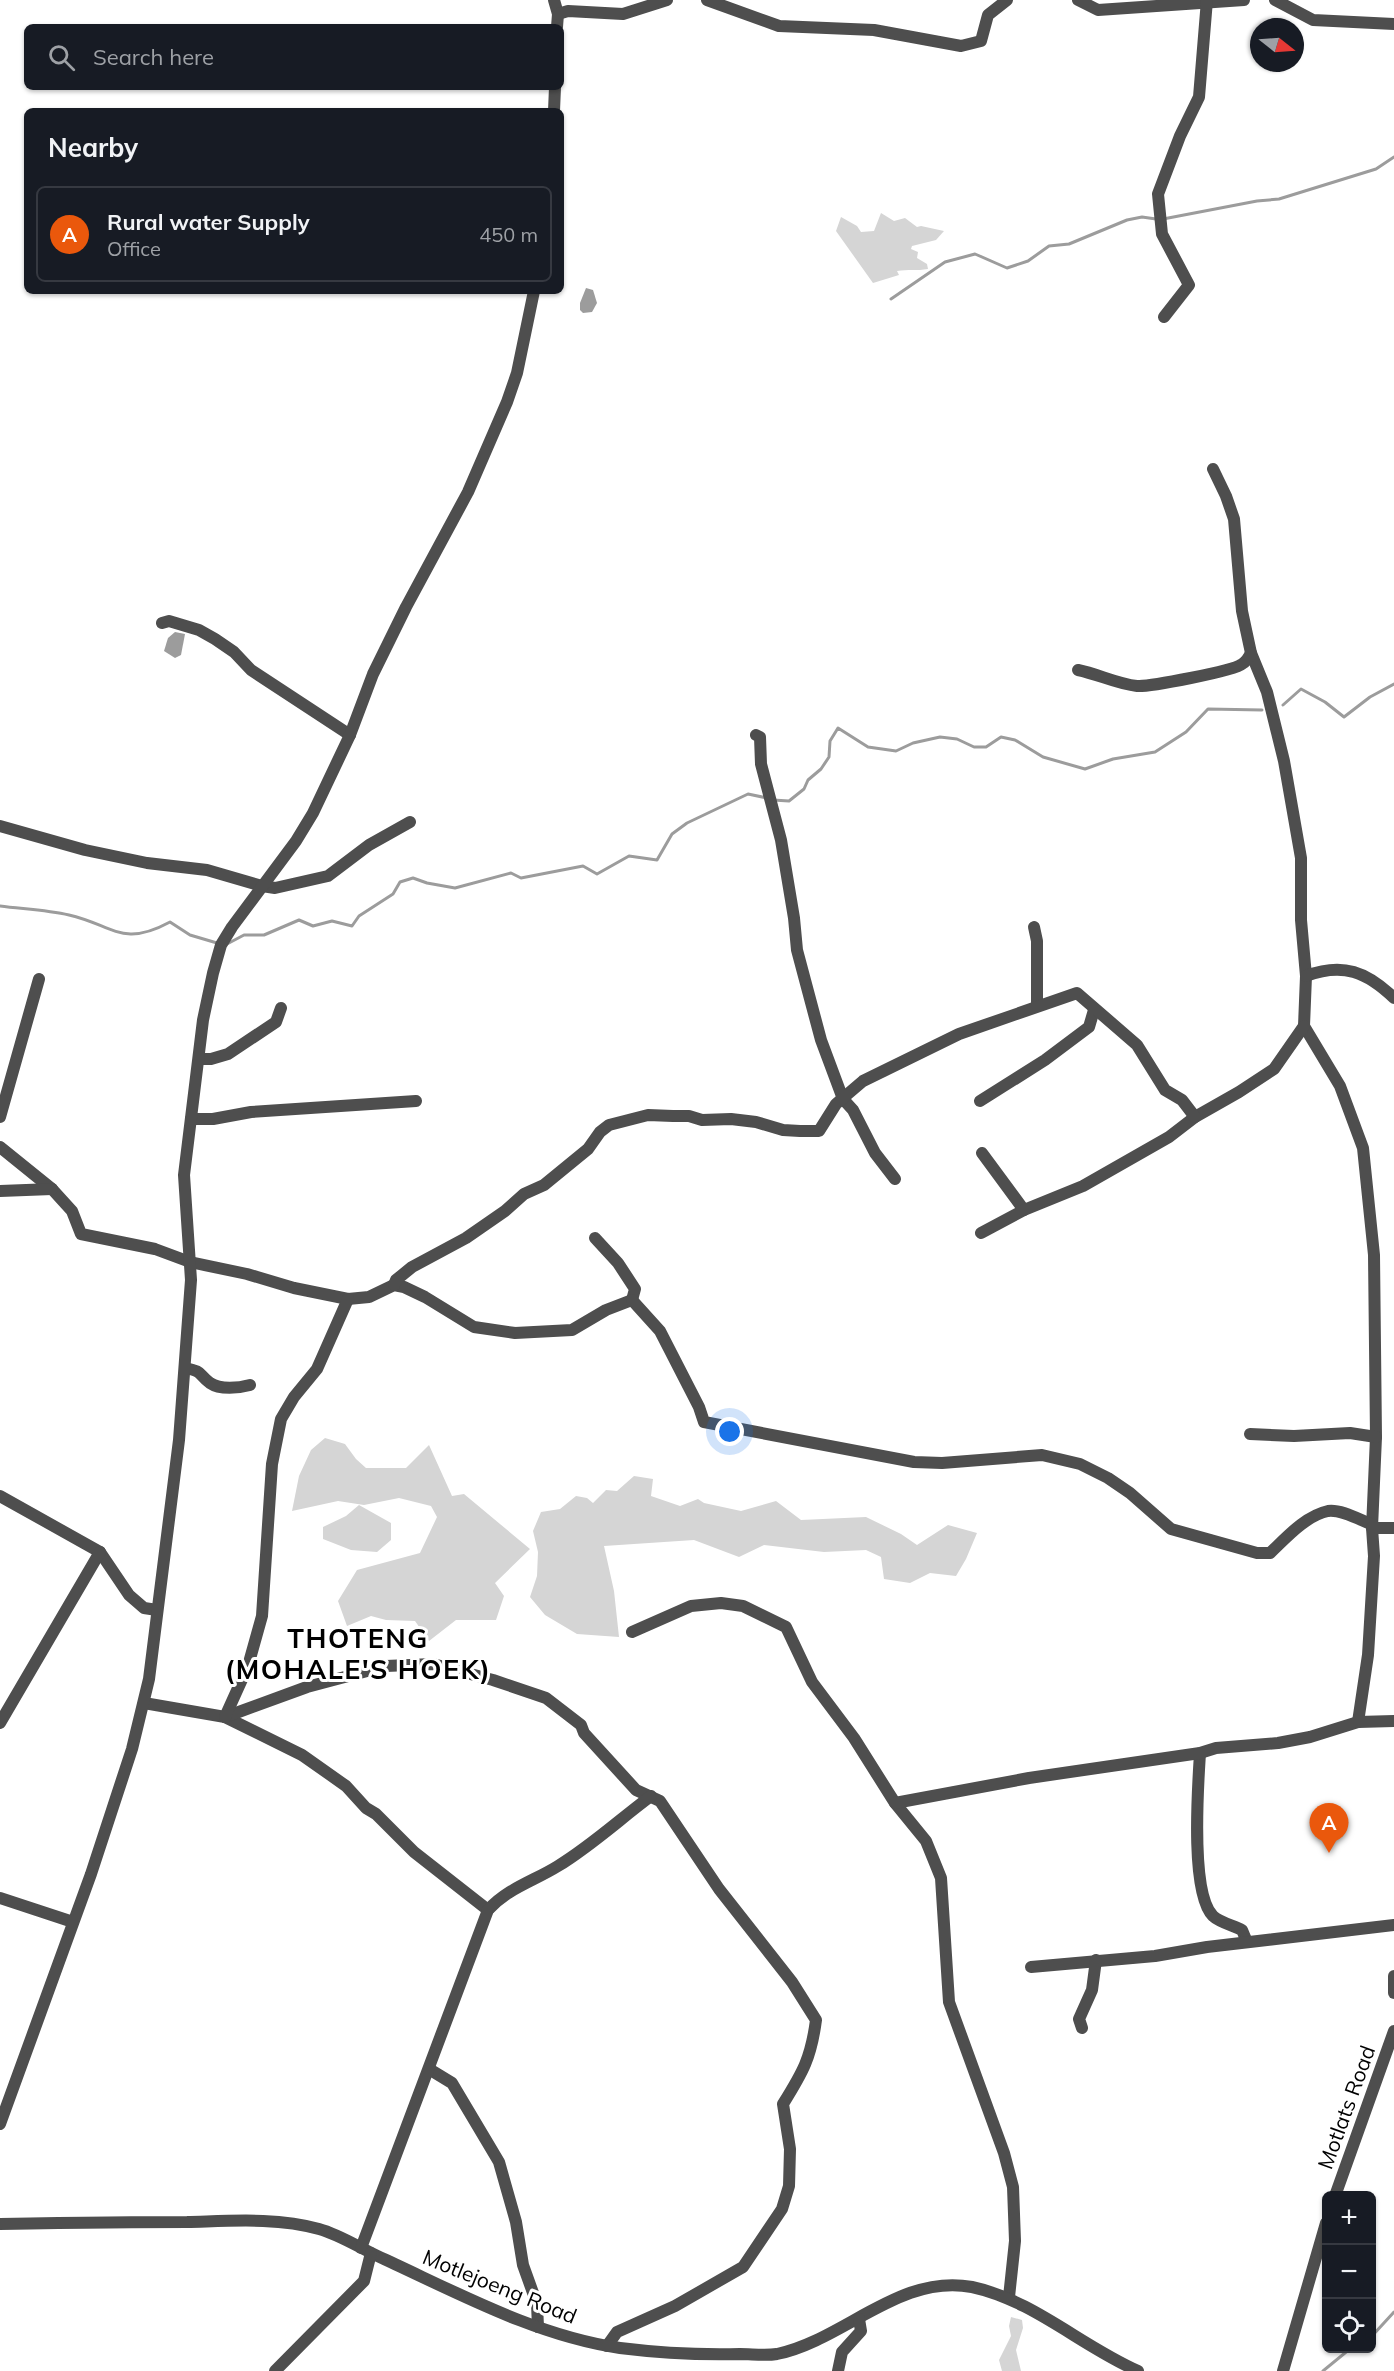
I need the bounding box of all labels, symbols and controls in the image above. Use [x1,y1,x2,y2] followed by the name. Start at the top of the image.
[1250,18,1304,72] north arrow
[24,24,564,90] search box
[45,41,78,74] icon: search
[93,43,214,71] text: Search here
[48,131,138,164] text: Nearby
[107,208,310,236] text: Rural water Supply
[62,222,77,247] text: A
[479,222,538,247] text: 450 m
[107,236,161,261] text: Office
[715,1417,744,1446] your location
[225,1621,491,1686] district label: THOTENG (MOHALE'S HOEK)
[1310,1804,1348,1853] pin: A
[1312,2042,1380,2172] street label: Motlats Road
[1322,2191,1376,2353] map controls
[1322,2191,1376,2245] button: +
[419,2243,581,2329] street label: Motlejoeng Road
[1322,2245,1376,2299] button: −
[1322,2299,1376,2353] button: locate

